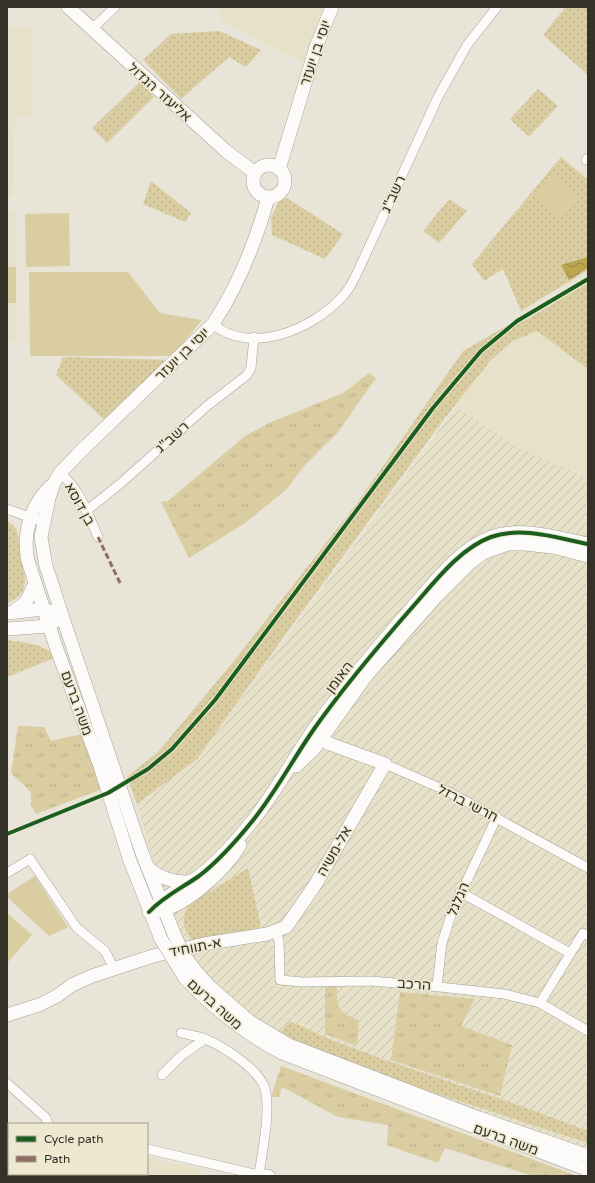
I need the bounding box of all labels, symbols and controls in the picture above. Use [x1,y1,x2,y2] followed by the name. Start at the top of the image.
[296,18,335,89] street label: יוסי בן יועזר
[124,59,195,126] street label: אליעזר הגדול
[377,173,409,216] street label: רשב"ג
[152,324,213,385] street label: יוסי בן יועזר
[152,418,193,457] street label: רשב"ג
[61,480,98,529] street label: בן דוסא
[322,658,357,697] street label: האומן
[57,668,96,738] street label: משה ברעם
[435,781,501,826] street label: חרשי ברזל
[313,823,356,879] street label: אל-משיה
[444,880,473,919] street label: הגלגל
[167,934,223,961] street label: א-תווחיד
[184,975,246,1033] street label: משה ברעם
[396,975,432,994] street label: הרכב
[471,1120,541,1159] street label: משה ברעם
[8,1123,148,1175] legend
[44,1132,103,1146] text: Cycle path
[44,1152,70,1166] text: Path

